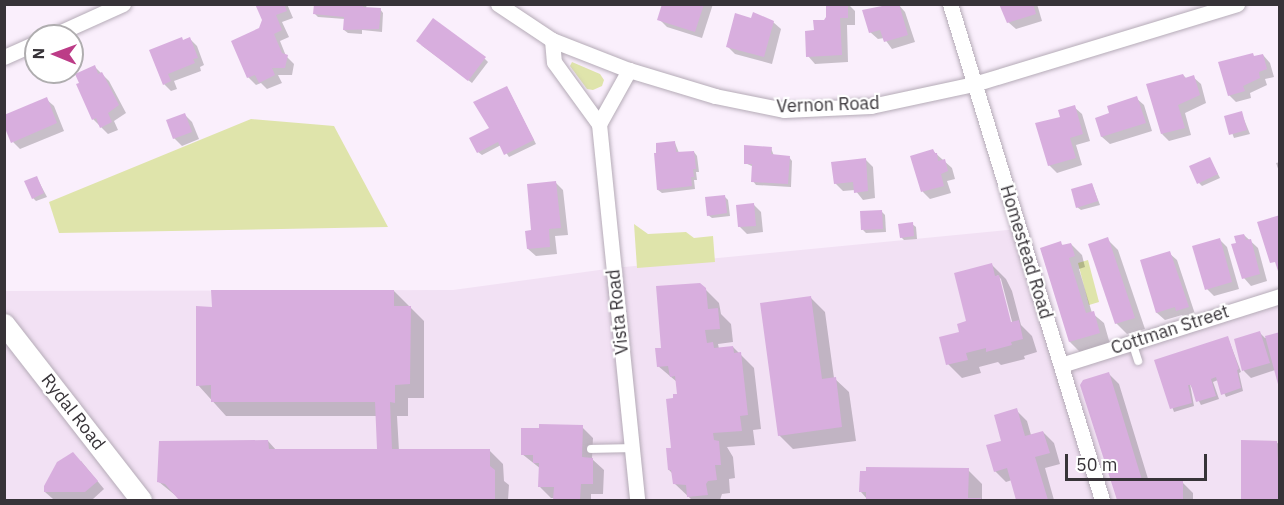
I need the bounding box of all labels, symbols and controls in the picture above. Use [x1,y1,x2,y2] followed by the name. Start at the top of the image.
[24,24,84,84] north arrow
[28,48,48,60] text: N
[776,92,880,118] street label: Vernon Road
[995,182,1057,322] street label: Homestead Road
[603,268,633,356] street label: Vista Road
[1108,301,1232,359] street label: Cottman Street
[37,370,109,454] street label: Rydal Road
[1068,442,1210,480] scale bar
[1076,453,1118,476] text: 50 m

